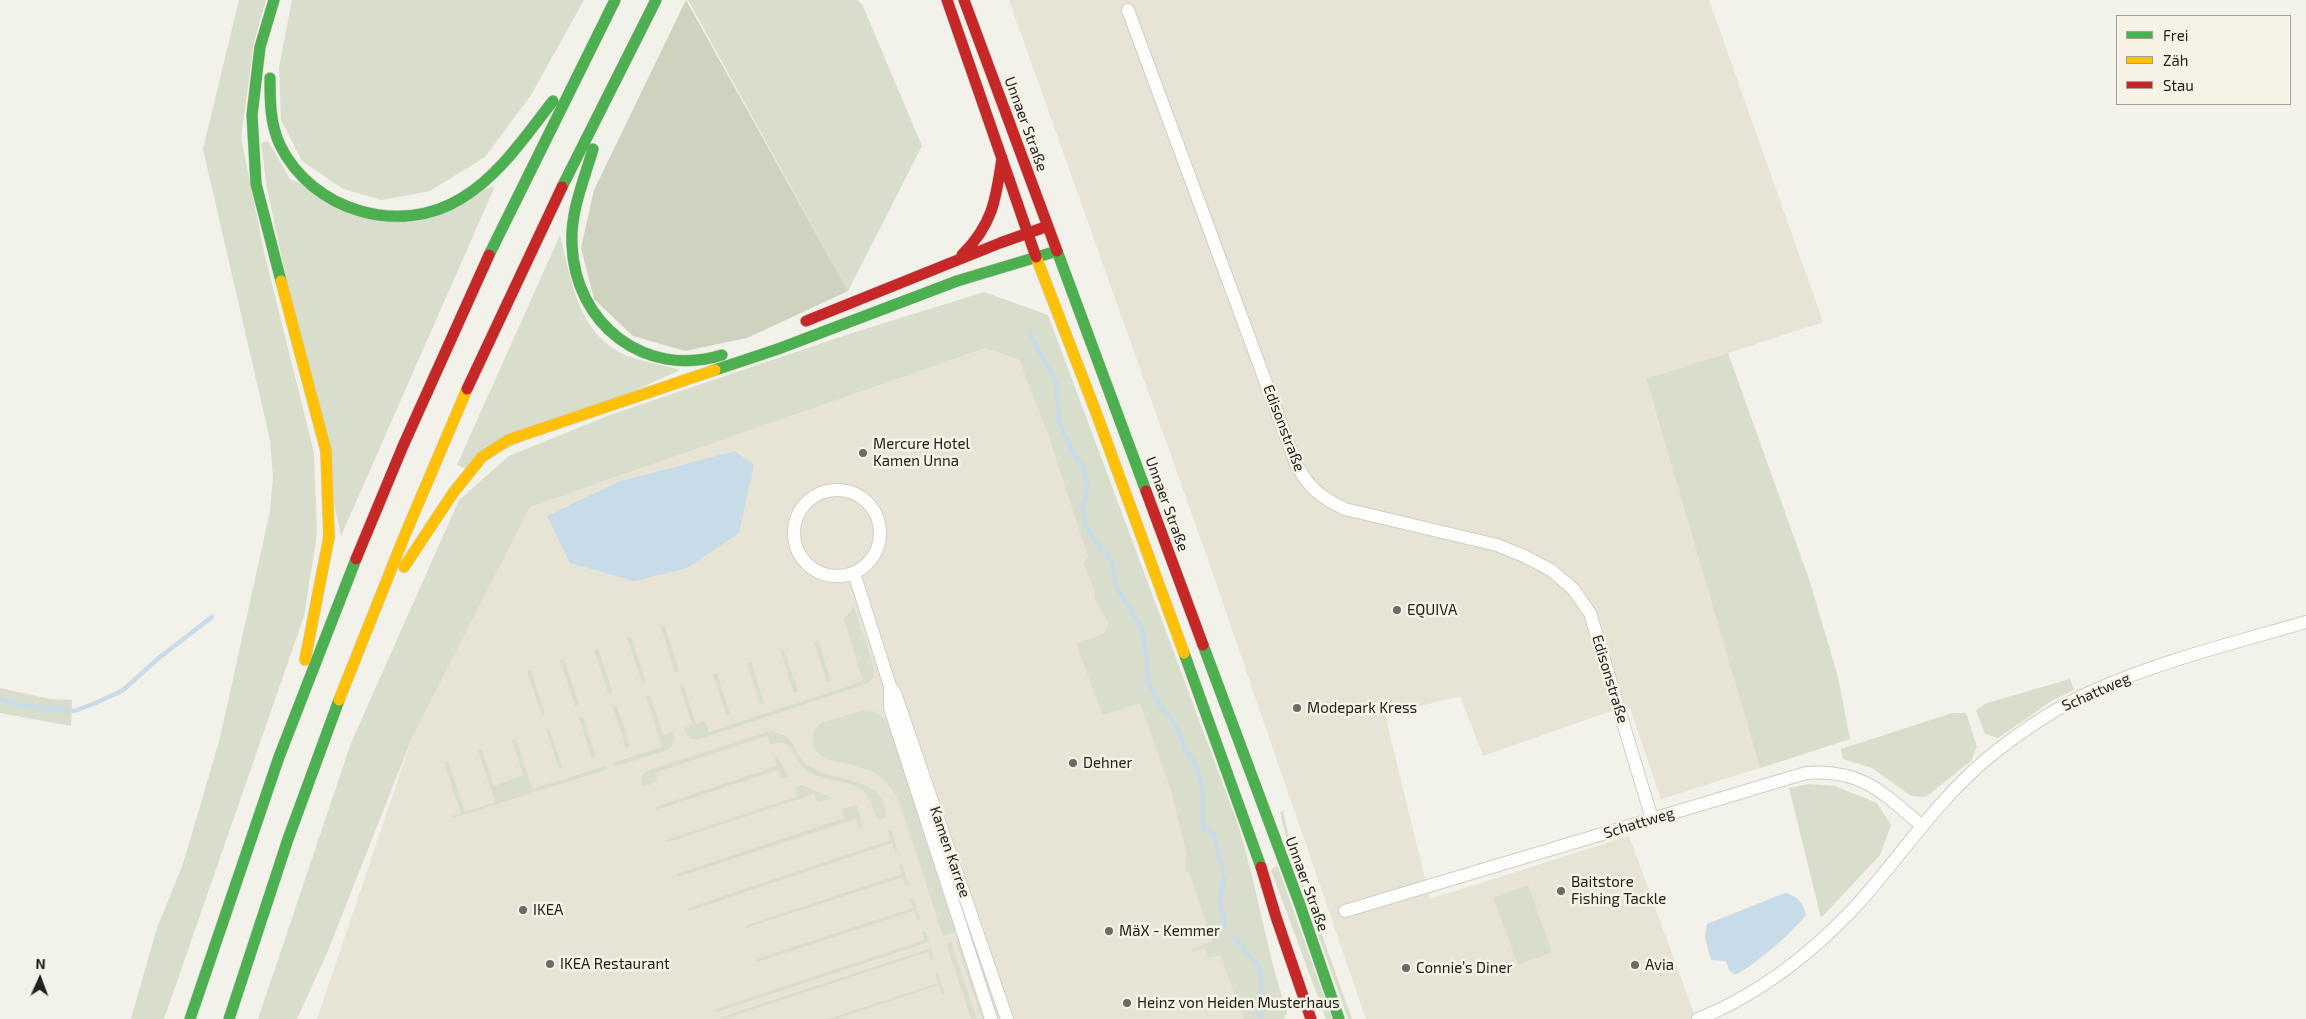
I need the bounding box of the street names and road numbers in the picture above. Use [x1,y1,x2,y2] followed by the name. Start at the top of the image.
[1001,74,1051,174] street label: Unnaer Straße
[1259,382,1309,474] street label: Edisonstraße
[1142,454,1192,554] street label: Unnaer Straße
[1588,633,1632,725] street label: Edisonstraße
[2059,669,2133,715] street label: Schattweg
[926,804,974,900] street label: Kamen Karree
[1602,804,1676,842] street label: Schattweg
[1282,834,1332,934] street label: Unnaer Straße

